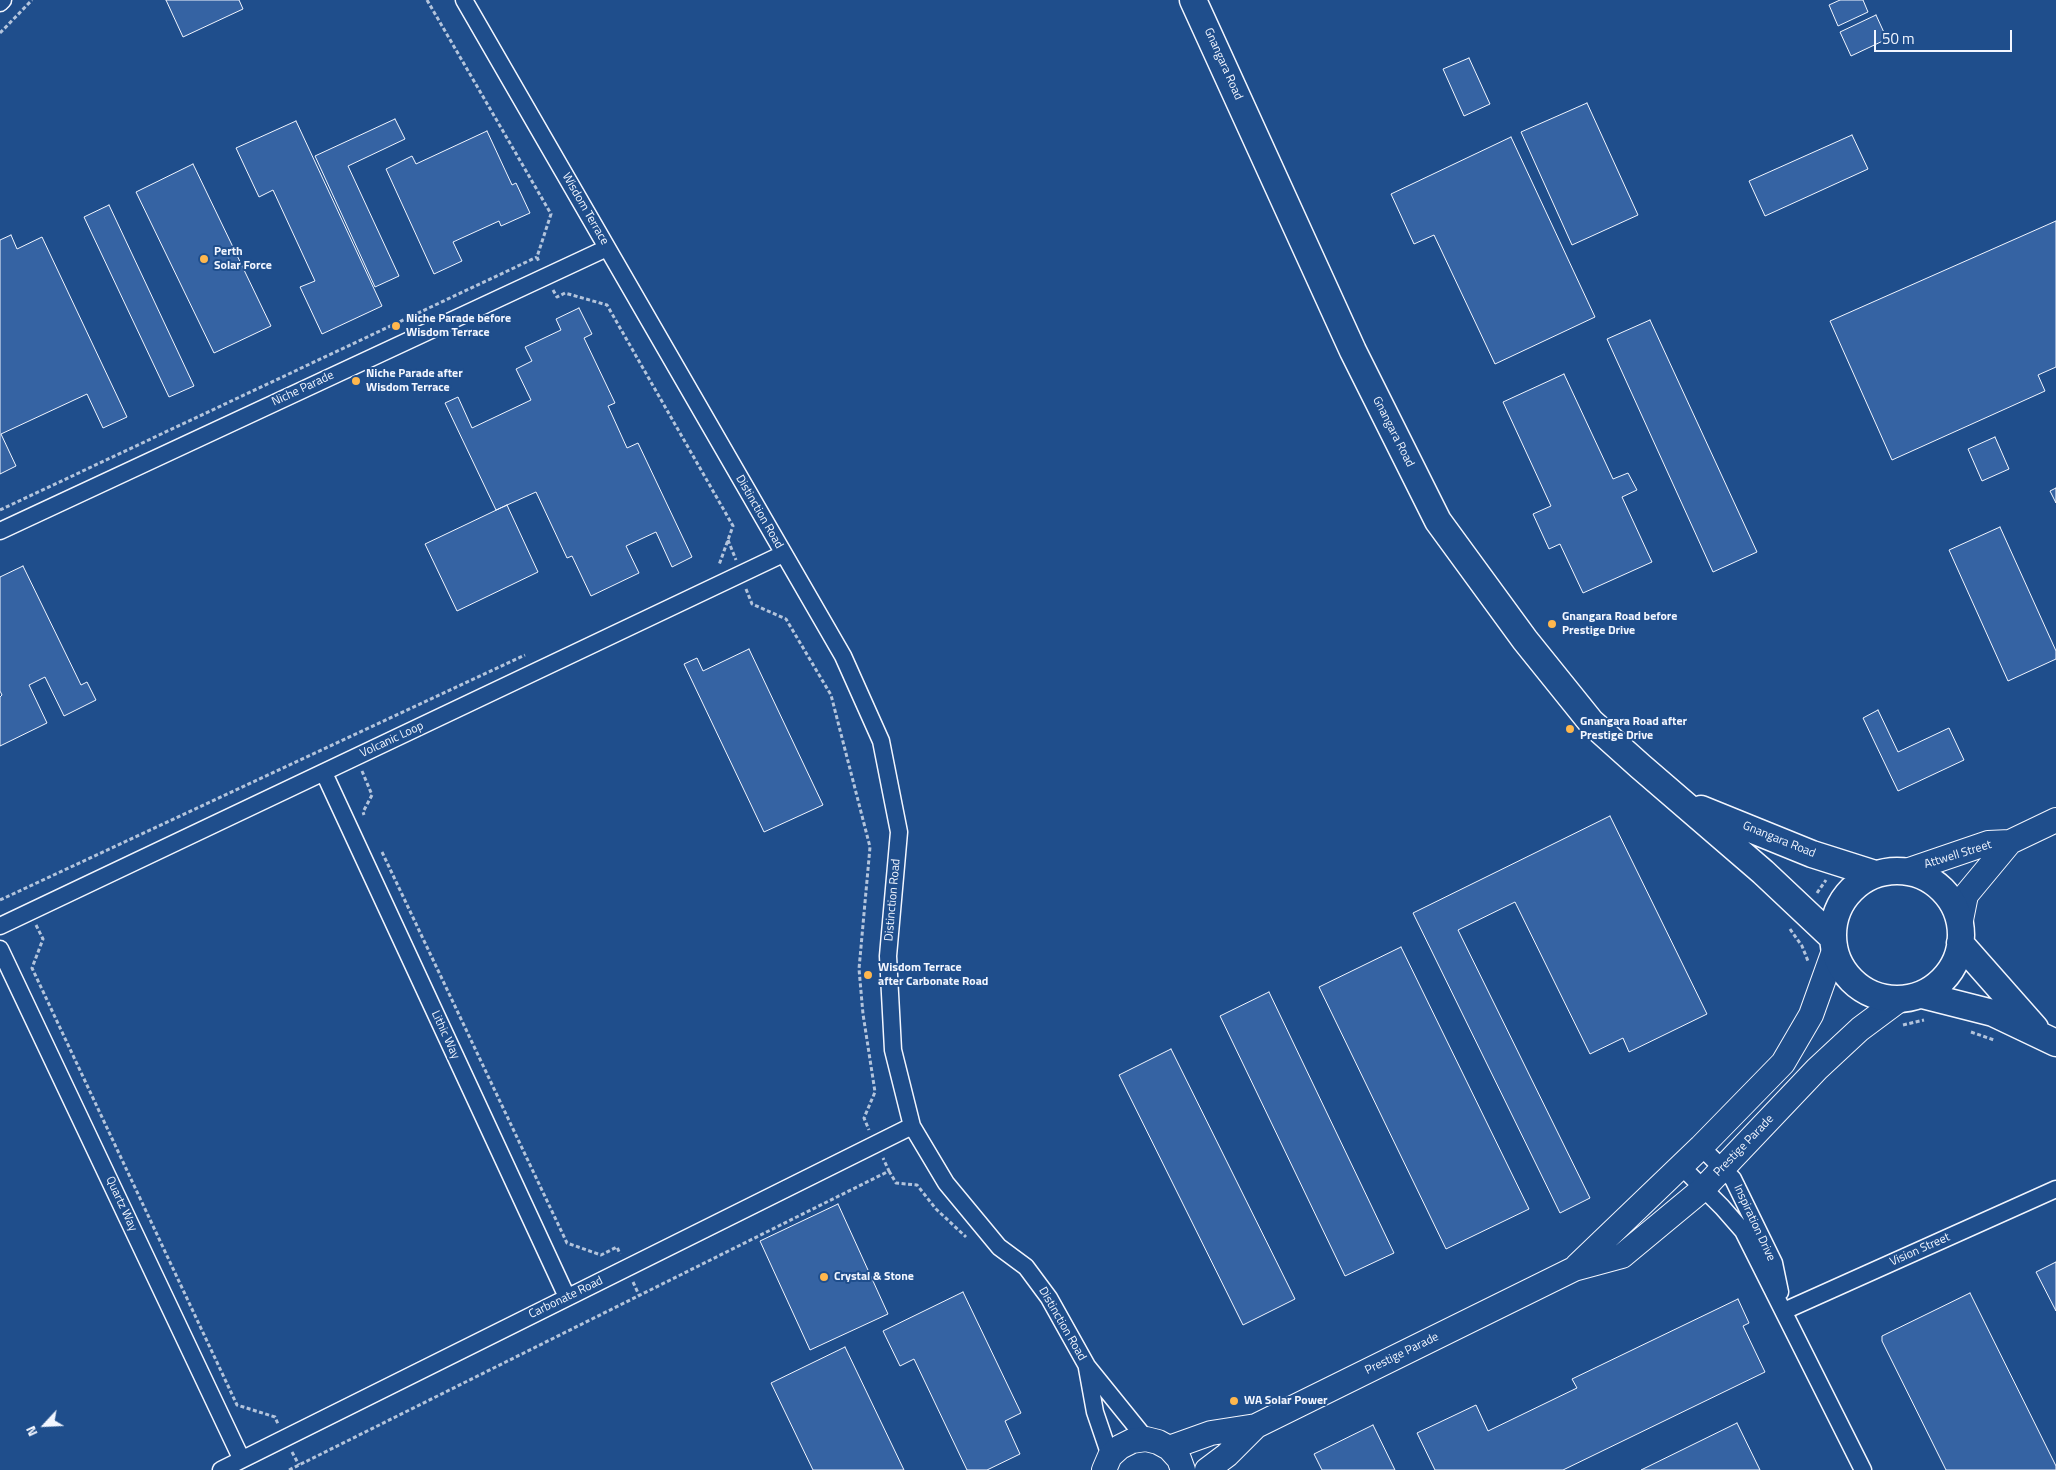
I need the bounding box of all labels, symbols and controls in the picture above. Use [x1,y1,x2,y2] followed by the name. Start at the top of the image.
[1876,20,2014,52] scale bar
[1201,26,1245,102] street label: Gnangara Road
[1882,27,1915,50] text: 50 m
[559,170,611,248] street label: Wisdom Terrace
[214,245,272,273] place label: Perth Solar Force
[198,253,210,265] marker: Perth Solar Force
[406,312,511,340] place label: Niche Parade before Wisdom Terrace
[390,320,402,332] marker: Niche Parade before Wisdom Terrace
[366,367,463,395] place label: Niche Parade after Wisdom Terrace
[270,368,336,410] street label: Niche Parade
[350,375,362,387] marker: Niche Parade after Wisdom Terrace
[1369,394,1417,470] street label: Gnangara Road
[732,473,786,551] street label: Distinction Road
[1562,610,1677,638] place label: Gnangara Road before Prestige Drive
[1546,618,1558,630] marker: Gnangara Road before Prestige Drive
[1580,715,1687,743] place label: Gnangara Road after Prestige Drive
[358,719,426,761] street label: Volcanic Loop
[1564,723,1576,735] marker: Gnangara Road after Prestige Drive
[1740,819,1818,861] street label: Gnangara Road
[1923,838,1993,872] street label: Attwell Street
[882,858,904,942] street label: Distinction Road
[878,961,988,989] place label: Wisdom Terrace after Carbonate Road
[862,969,874,981] marker: Wisdom Terrace after Carbonate Road
[428,1009,462,1061] street label: Lithic Way
[1711,1112,1777,1180] street label: Prestige Parade
[102,1174,140,1234] street label: Quartz Way
[1730,1183,1778,1263] street label: Inspiration Drive
[1888,1230,1952,1270] street label: Vision Street
[834,1270,914,1284] place label: Crystal & Stone
[818,1271,830,1283] marker: Crystal & Stone
[527,1274,605,1322] street label: Carbonate Road
[1035,1285,1089,1363] street label: Distinction Road
[1363,1330,1441,1378] street label: Prestige Parade
[1244,1394,1327,1408] place label: WA Solar Power
[1228,1395,1240,1407] marker: WA Solar Power
[20,1400,70,1450] north arrow
[19,1423,43,1440] text: N

